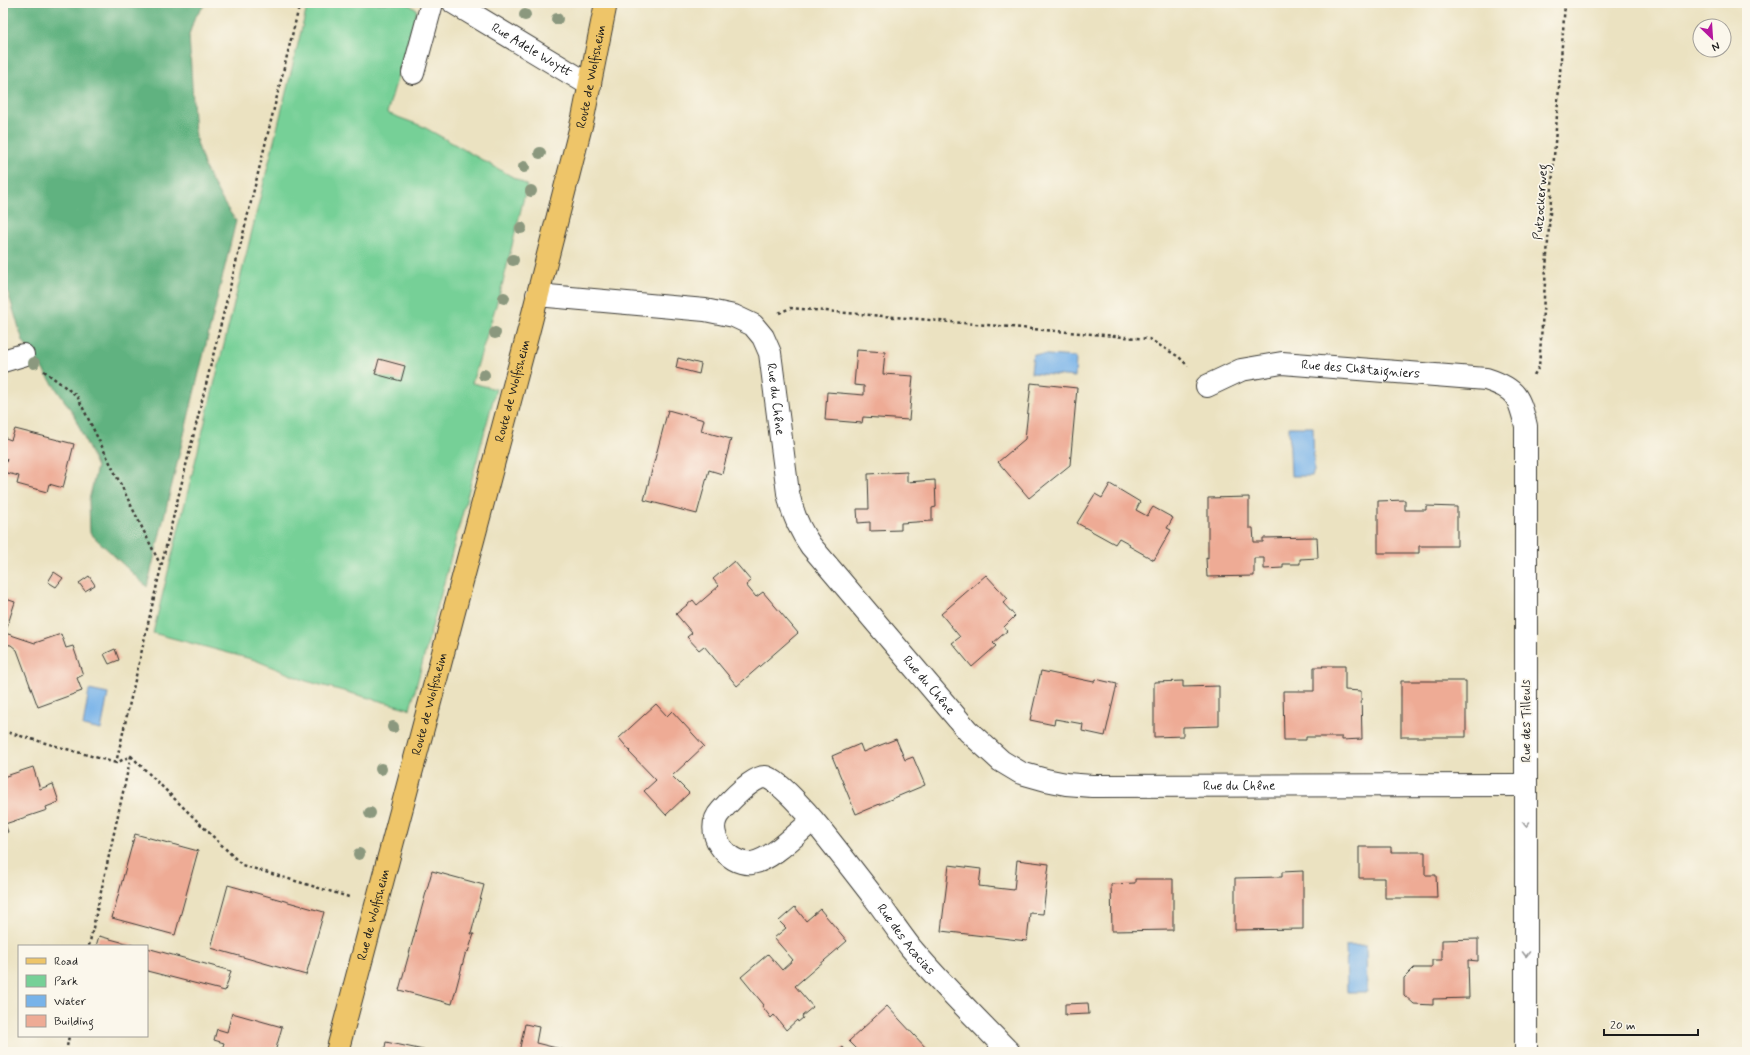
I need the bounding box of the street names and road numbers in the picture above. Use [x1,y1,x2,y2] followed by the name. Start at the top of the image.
[488,19,576,81] street label: Rue Adele Woytt
[572,23,610,130] street label: Route de Wolfisheim
[1530,163,1554,241] street label: Putzockerweg
[491,338,534,444] street label: Route de Wolfisheim
[1301,356,1421,382] street label: Rue des Châtaigniers
[763,362,789,436] street label: Rue du Chêne
[408,651,451,757] street label: Route de Wolfisheim
[899,652,959,718] street label: Rue du Chêne
[1518,679,1535,762] street label: Rue des Tilleuls
[1203,777,1276,794] street label: Rue du Chêne
[353,867,394,962] street label: Rue de Wolfisheim
[873,900,939,979] street label: Rue des Acacias

